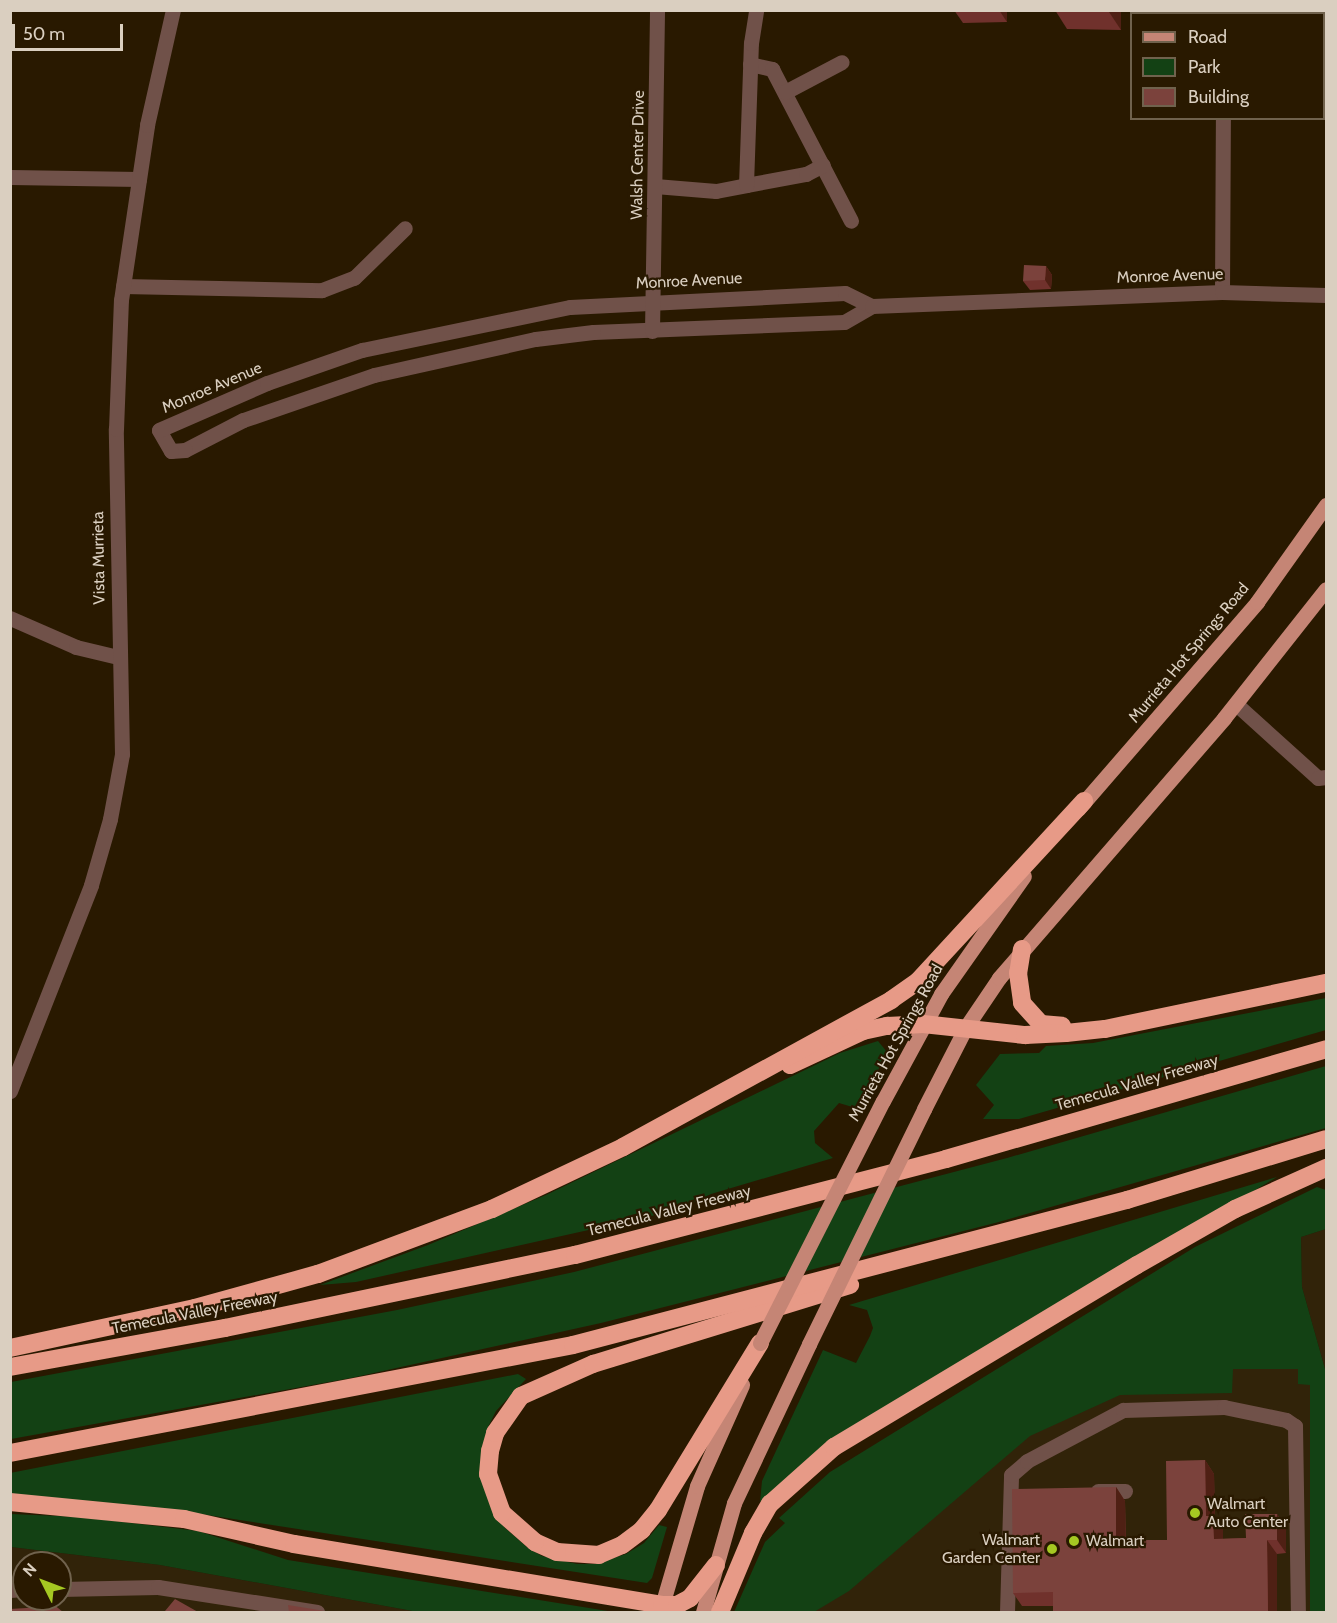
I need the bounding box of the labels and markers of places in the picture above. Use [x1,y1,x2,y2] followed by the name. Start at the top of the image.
[1207,1494,1288,1532] place label: Walmart Auto Center
[1188,1506,1202,1520] marker: Walmart Auto Center
[942,1530,1040,1568] place label: Walmart Garden Center
[1086,1531,1144,1551] place label: Walmart
[1067,1534,1081,1548] marker: Walmart
[1045,1542,1059,1556] marker: Walmart Garden Center

